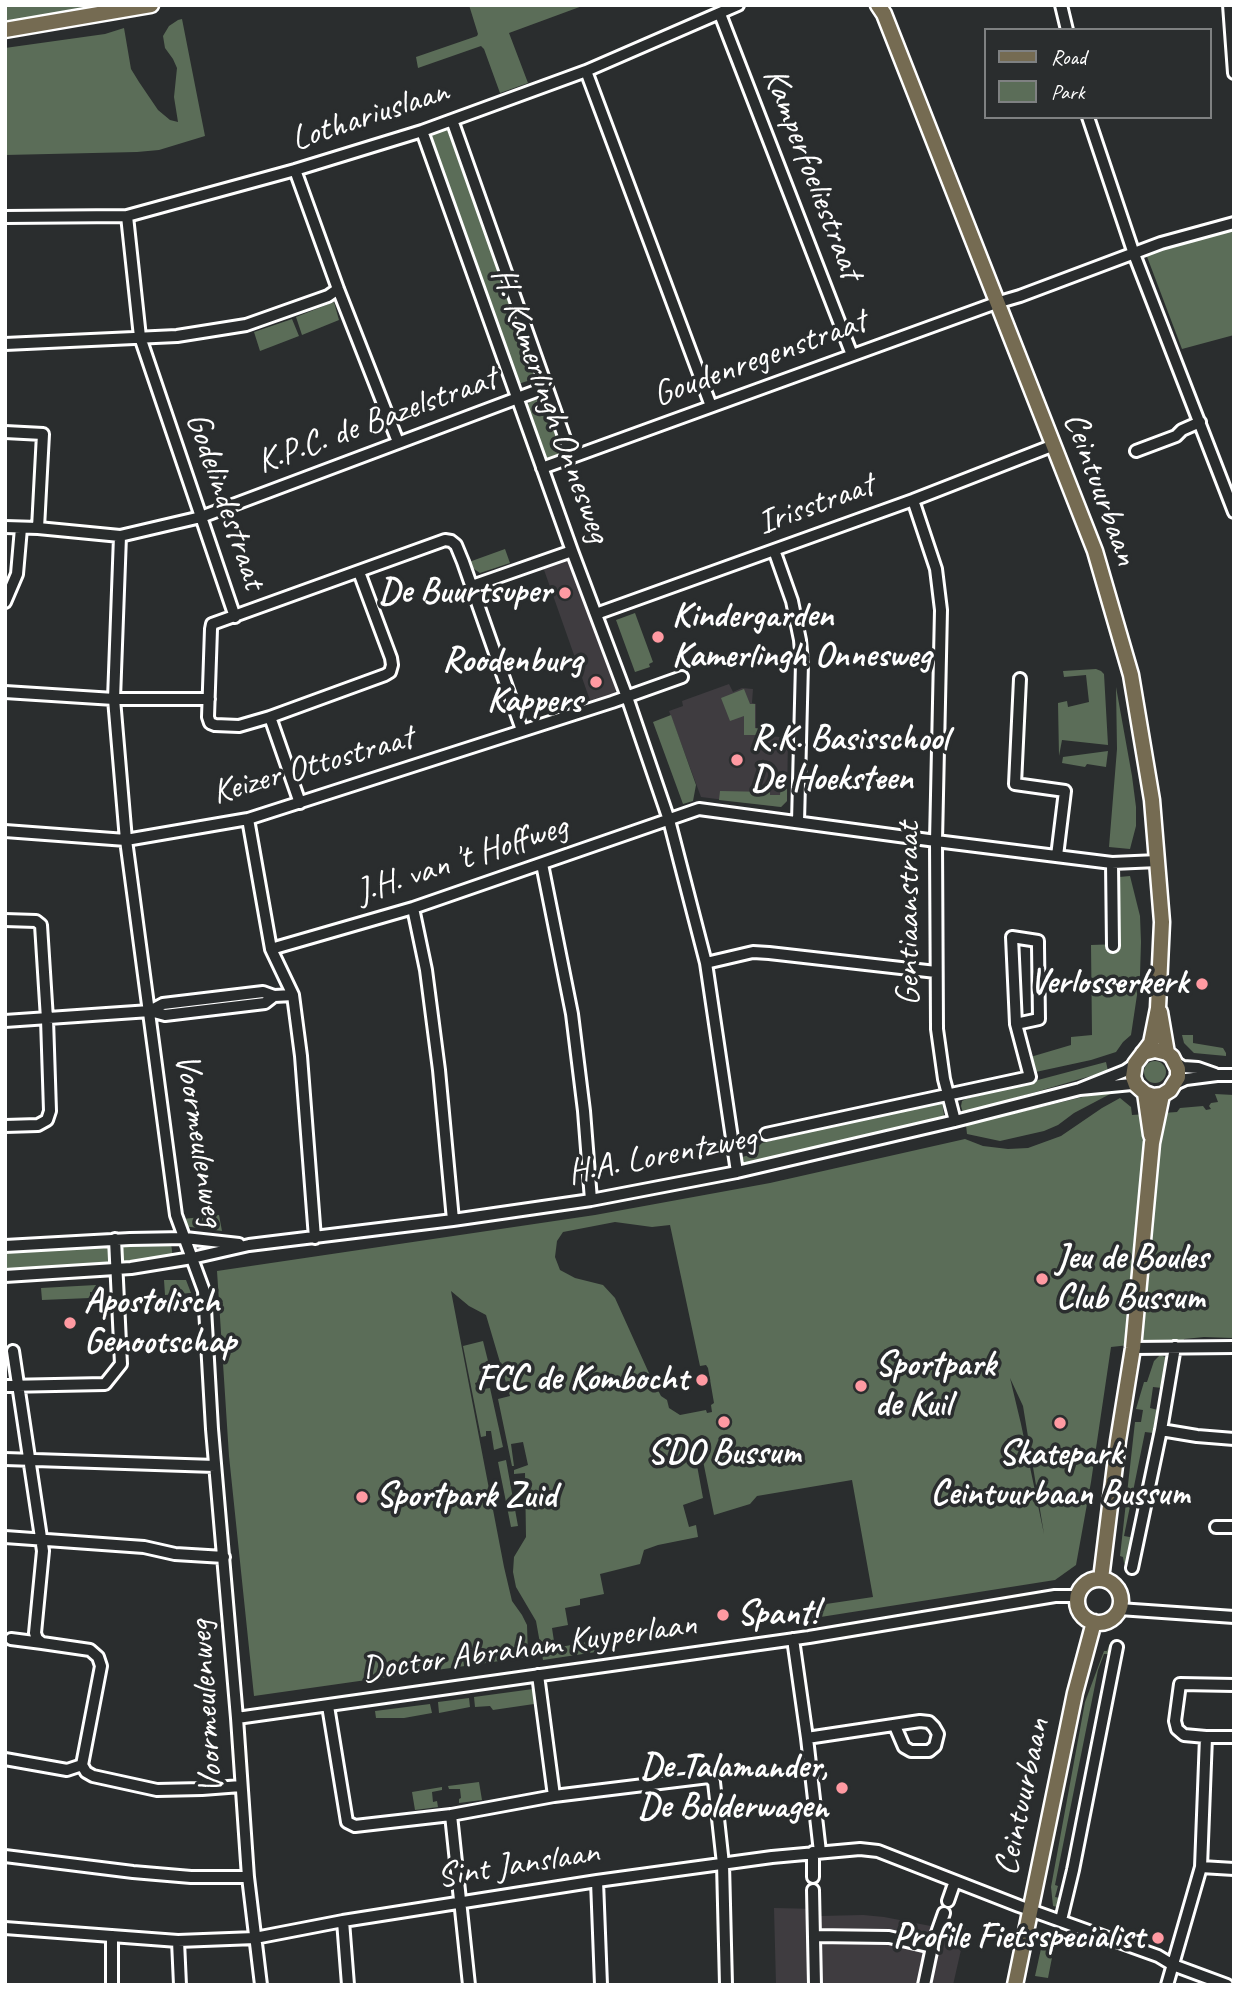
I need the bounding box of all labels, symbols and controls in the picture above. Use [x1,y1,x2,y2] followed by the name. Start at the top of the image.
[984,28,1211,119] legend
[1051,44,1086,70] text: Road
[752,62,872,286] street label: Kamperfoeliestraat
[286,71,454,161] street label: Lothariuslaan
[1051,79,1084,105] text: Park
[481,262,619,548] street label: H. Kamerlingh Onnesweg
[648,301,872,417] street label: Goudenregenstraat
[251,358,503,484] street label: K.P.C. de Bazelstraat
[175,407,275,595] street label: Godelindestraat
[1053,407,1147,571] street label: Ceintuurbaan
[752,465,880,545] street label: Irisstraat
[379,572,551,614] place label: De Buurtsuper
[557,585,573,601] marker: De Buurtsuper
[672,596,931,678] place label: Kindergarden Kamerlingh Onnesweg
[650,629,666,645] marker: Kindergarden Kamerlingh Onnesweg
[442,641,582,723] place label: Roodenburg Kappers
[588,674,604,690] marker: Roodenburg Kappers
[208,717,418,815] street label: Keizer Ottostraat
[751,719,948,801] place label: R.K. Basisschool De Hoeksteen
[729,752,745,768] marker: R.K. Basisschool De Hoeksteen
[351,806,573,914] street label: J.H. van 't Hoffweg
[888,822,930,1006] street label: Gentiaanstraat
[1029,963,1188,1005] place label: Verlosserkerk
[1194,976,1210,992] marker: Verlosserkerk
[165,1051,233,1229] street label: Voormeulenweg
[564,1117,760,1195] street label: H.A. Lorentzweg
[1056,1238,1208,1320] place label: Jeu de Boules Club Bussum
[1034,1271,1050,1287] marker: Jeu de Boules Club Bussum
[84,1282,236,1364] place label: Apostolisch Genootschap
[62,1315,78,1331] marker: Apostolisch Genootschap
[875,1345,996,1427] place label: Sportpark de Kuil
[476,1359,688,1401] place label: FCC de Kombocht
[694,1372,710,1388] marker: FCC de Kombocht
[853,1378,869,1394] marker: Sportpark de Kuil
[716,1414,732,1430] marker: SDO Bussum
[1052,1415,1068,1431] marker: Skatepark Ceintuurbaan Bussum
[647,1433,801,1475] place label: SDO Bussum
[930,1434,1190,1516] place label: Skatepark Ceintuurbaan Bussum
[376,1476,556,1518] place label: Sportpark Zuid
[354,1489,370,1505] marker: Sportpark Zuid
[737,1594,818,1636] place label: Spant!
[359,1604,699,1692] street label: Doctor Abraham Kuyperlaan
[715,1607,731,1623] marker: Spant!
[180,1619,234,1795] street label: Voormeulenweg
[986,1715,1060,1879] street label: Ceintuurbaan
[638,1747,828,1829] place label: De Talamander, De Bolderwagen
[834,1780,850,1796] marker: De Talamander, De Bolderwagen
[434,1831,602,1899] street label: Sint Janslaan
[893,1917,1144,1959] place label: Profile Fietsspecialist
[1150,1930,1166,1946] marker: Profile Fietsspecialist

